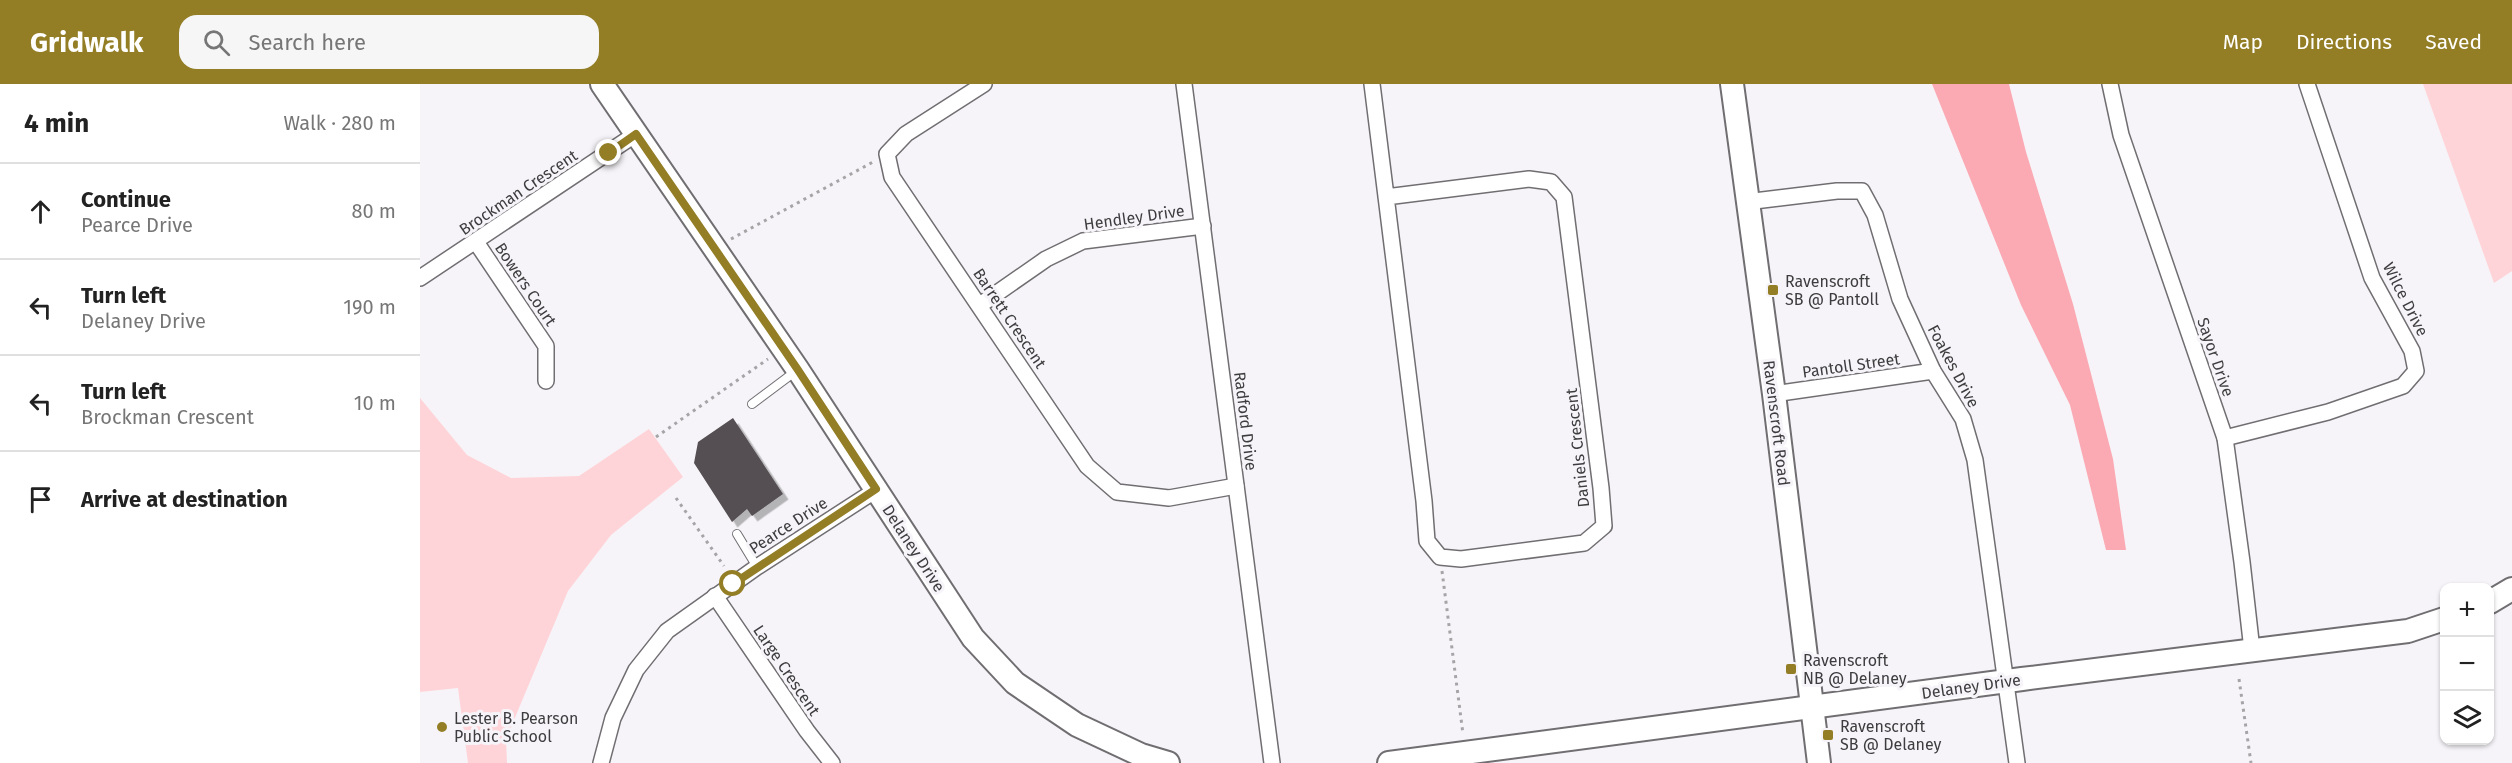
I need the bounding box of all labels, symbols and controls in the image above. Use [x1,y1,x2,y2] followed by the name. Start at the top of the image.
[179,15,599,69] search box
[30,26,143,59] text: Gridwalk
[200,26,233,59] icon: search
[248,29,366,56] text: Search here
[2223,29,2263,55] text: Map
[2296,29,2392,55] text: Directions
[2425,29,2482,55] text: Saved
[24,108,89,139] text: 4 min
[283,111,396,135] text: Walk · 280 m
[595,139,621,165] route end
[456,146,581,239] street label: Brockman Crescent
[81,186,171,213] text: Continue
[24,195,57,228] icon: ahead
[351,199,396,223] text: 80 m
[1083,201,1186,234] street label: Hendley Drive
[81,213,193,237] text: Pearce Drive
[491,239,560,330] street label: Bowers Court
[2379,259,2432,339] street label: Wilce Drive
[969,265,1050,372] street label: Barrett Crescent
[1785,272,1879,309] place label: Ravenscroft SB @ Pantoll
[81,282,166,309] text: Turn left
[1766,283,1780,297] marker: Ravenscroft SB @ Pantoll
[24,291,57,324] icon: left
[343,295,396,319] text: 190 m
[81,309,206,333] text: Delaney Drive
[2193,315,2238,399] street label: Sayor Drive
[1924,322,1983,411] street label: Foakes Drive
[1801,349,1901,382] street label: Pantoll Street
[1759,359,1794,487] street label: Ravenscroft Road
[1230,371,1261,472] street label: Radford Drive
[81,378,166,405] text: Turn left
[24,387,57,420] icon: left
[1562,387,1593,508] street label: Daniels Crescent
[354,391,396,415] text: 10 m
[81,405,254,429] text: Brockman Crescent
[24,483,57,516] icon: arrive
[81,486,288,513] text: Arrive at destination
[746,493,831,558] street label: Pearce Drive
[878,501,949,595] street label: Delaney Drive
[719,570,745,596] route start
[2440,583,2494,745] map controls
[2440,583,2494,637] button: +
[749,621,824,719] street label: Large Crescent
[2440,637,2494,691] button: −
[1803,651,1907,688] place label: Ravenscroft NB @ Delaney
[1784,662,1798,676] marker: Ravenscroft NB @ Delaney
[1920,670,2022,703] street label: Delaney Drive
[2440,691,2494,745] button: layers
[454,709,578,746] place label: Lester B. Pearson Public School
[1840,717,1942,754] place label: Ravenscroft SB @ Delaney
[435,720,449,734] marker: Lester B. Pearson Public School
[1821,728,1835,742] marker: Ravenscroft SB @ Delaney

